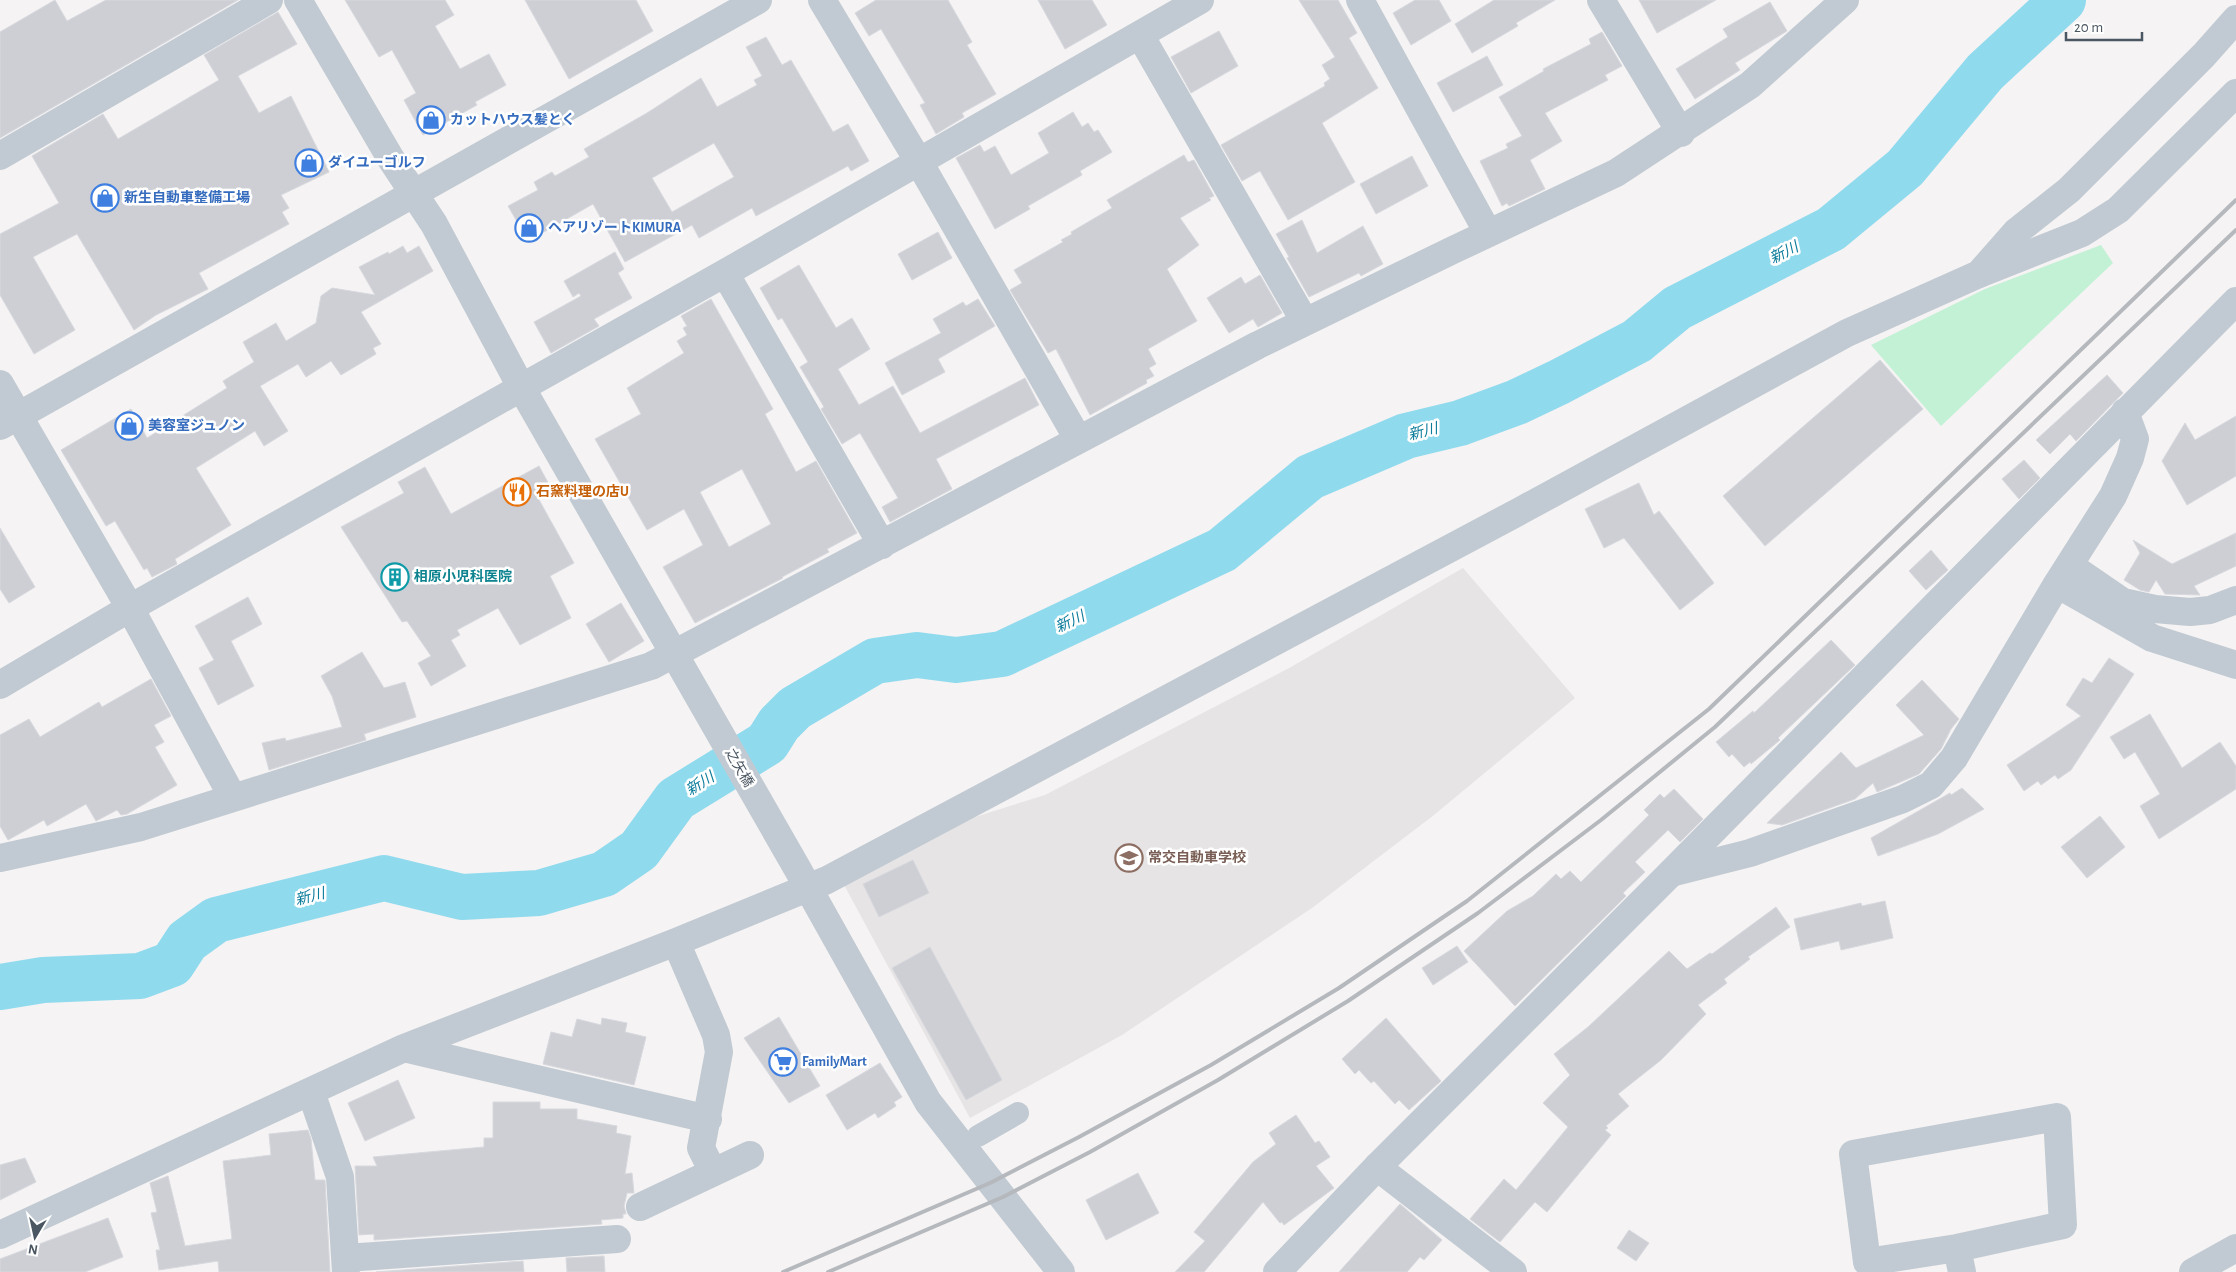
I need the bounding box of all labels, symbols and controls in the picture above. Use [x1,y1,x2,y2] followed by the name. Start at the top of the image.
[2066,10,2142,42] scale bar
[2074,20,2103,35] text: 20 m
[416,105,446,135] shop icon: カットハウス髪とく
[450,112,576,127] place label: カットハウス髪とく
[294,148,324,178] shop icon: ダイユーゴルフ
[328,154,426,170] place label: ダイユーゴルフ
[90,183,120,213] shop icon: 新生自動車整備工場
[124,189,250,205] place label: 新生自動車整備工場
[514,213,544,243] shop icon: ヘアリゾートKIMURA
[548,219,682,235] place label: ヘアリゾートKIMURA
[1767,238,1803,266] water label: 新川
[114,411,144,441] shop icon: 美容室ジュノン
[148,418,245,433] place label: 美容室ジュノン
[1406,420,1441,443] water label: 新川
[502,477,532,507] restaurant icon: 石窯料理の店U
[536,483,629,499] place label: 石窯料理の店U
[380,562,410,592] building icon: 相原小児科医院
[414,569,512,584] place label: 相原小児科医院
[1053,607,1089,635] water label: 新川
[722,746,756,790] street label: 之矢橋
[683,768,718,798] water label: 新川
[1114,843,1144,873] school or university icon: 常交自動車学校
[1148,850,1246,865] place label: 常交自動車学校
[293,885,328,908] water label: 新川
[768,1047,798,1077] supermarket icon: FamilyMart
[802,1055,867,1069] place label: FamilyMart
[10,1212,60,1262] north arrow
[27,1241,39,1257] text: N

